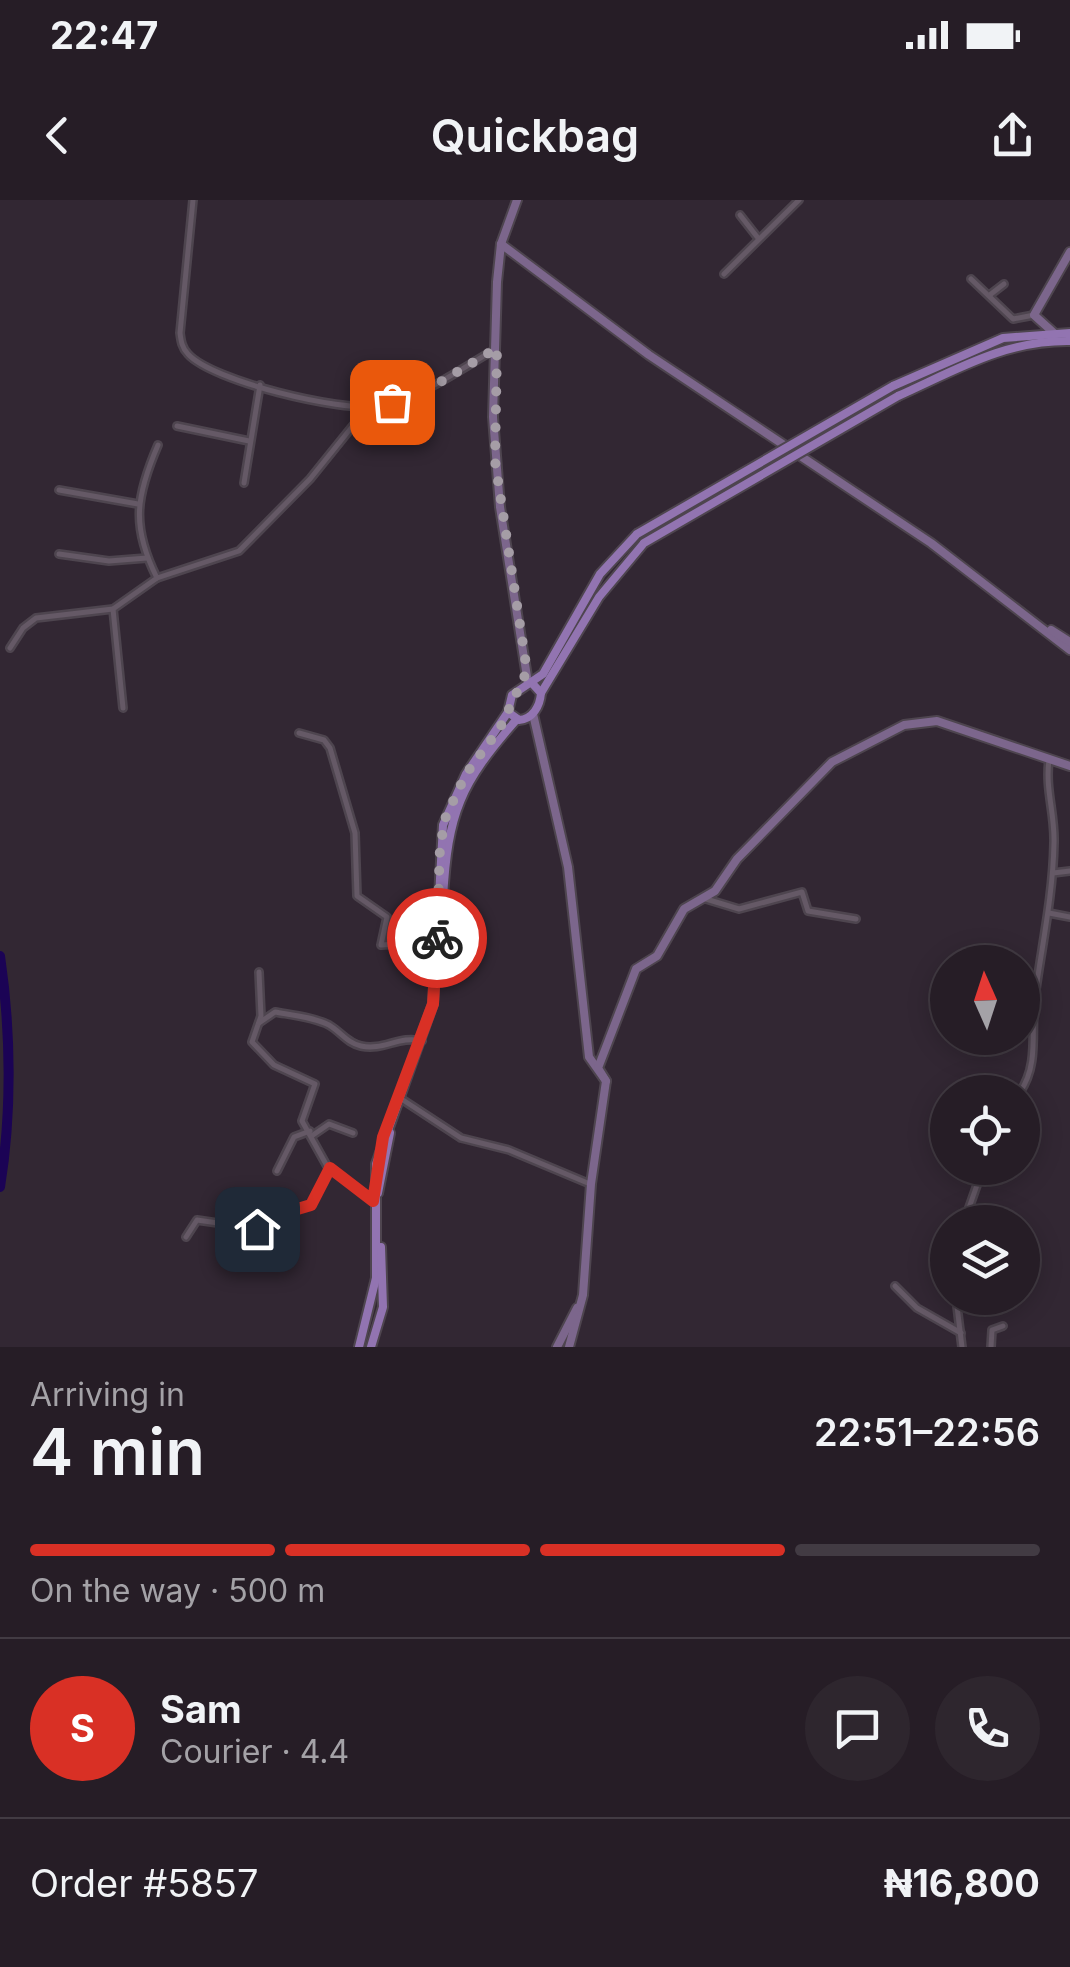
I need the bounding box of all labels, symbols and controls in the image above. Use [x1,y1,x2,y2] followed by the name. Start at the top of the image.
[50,12,158,58] text: 22:47
[30,108,85,163] icon: back
[431,108,639,163] text: Quickbag
[985,108,1040,163] icon: share
[350,360,435,445] pin
[365,375,420,430] icon: bag
[387,888,487,988] courier
[410,911,465,966] icon: bike
[930,945,1040,1055] north arrow
[930,945,1040,1315] map controls
[930,1075,1040,1185] button: locate
[215,1187,300,1272] pin
[230,1202,285,1257] icon: home
[930,1205,1040,1315] button: layers
[30,1375,185,1414] text: Arriving in
[814,1409,1040,1455] text: 22:51–22:56
[30,1412,205,1491] text: 4 min
[30,1571,325,1610] text: On the way · 500 m
[805,1676,910,1781] button: chat
[935,1676,1040,1781] button: phone
[160,1686,242,1732] text: Sam
[70,1705,95,1751] text: S
[160,1732,349,1771] text: Courier · 4.4
[30,1860,258,1906] text: Order #5857
[884,1860,1040,1906] text: ₦16,800

